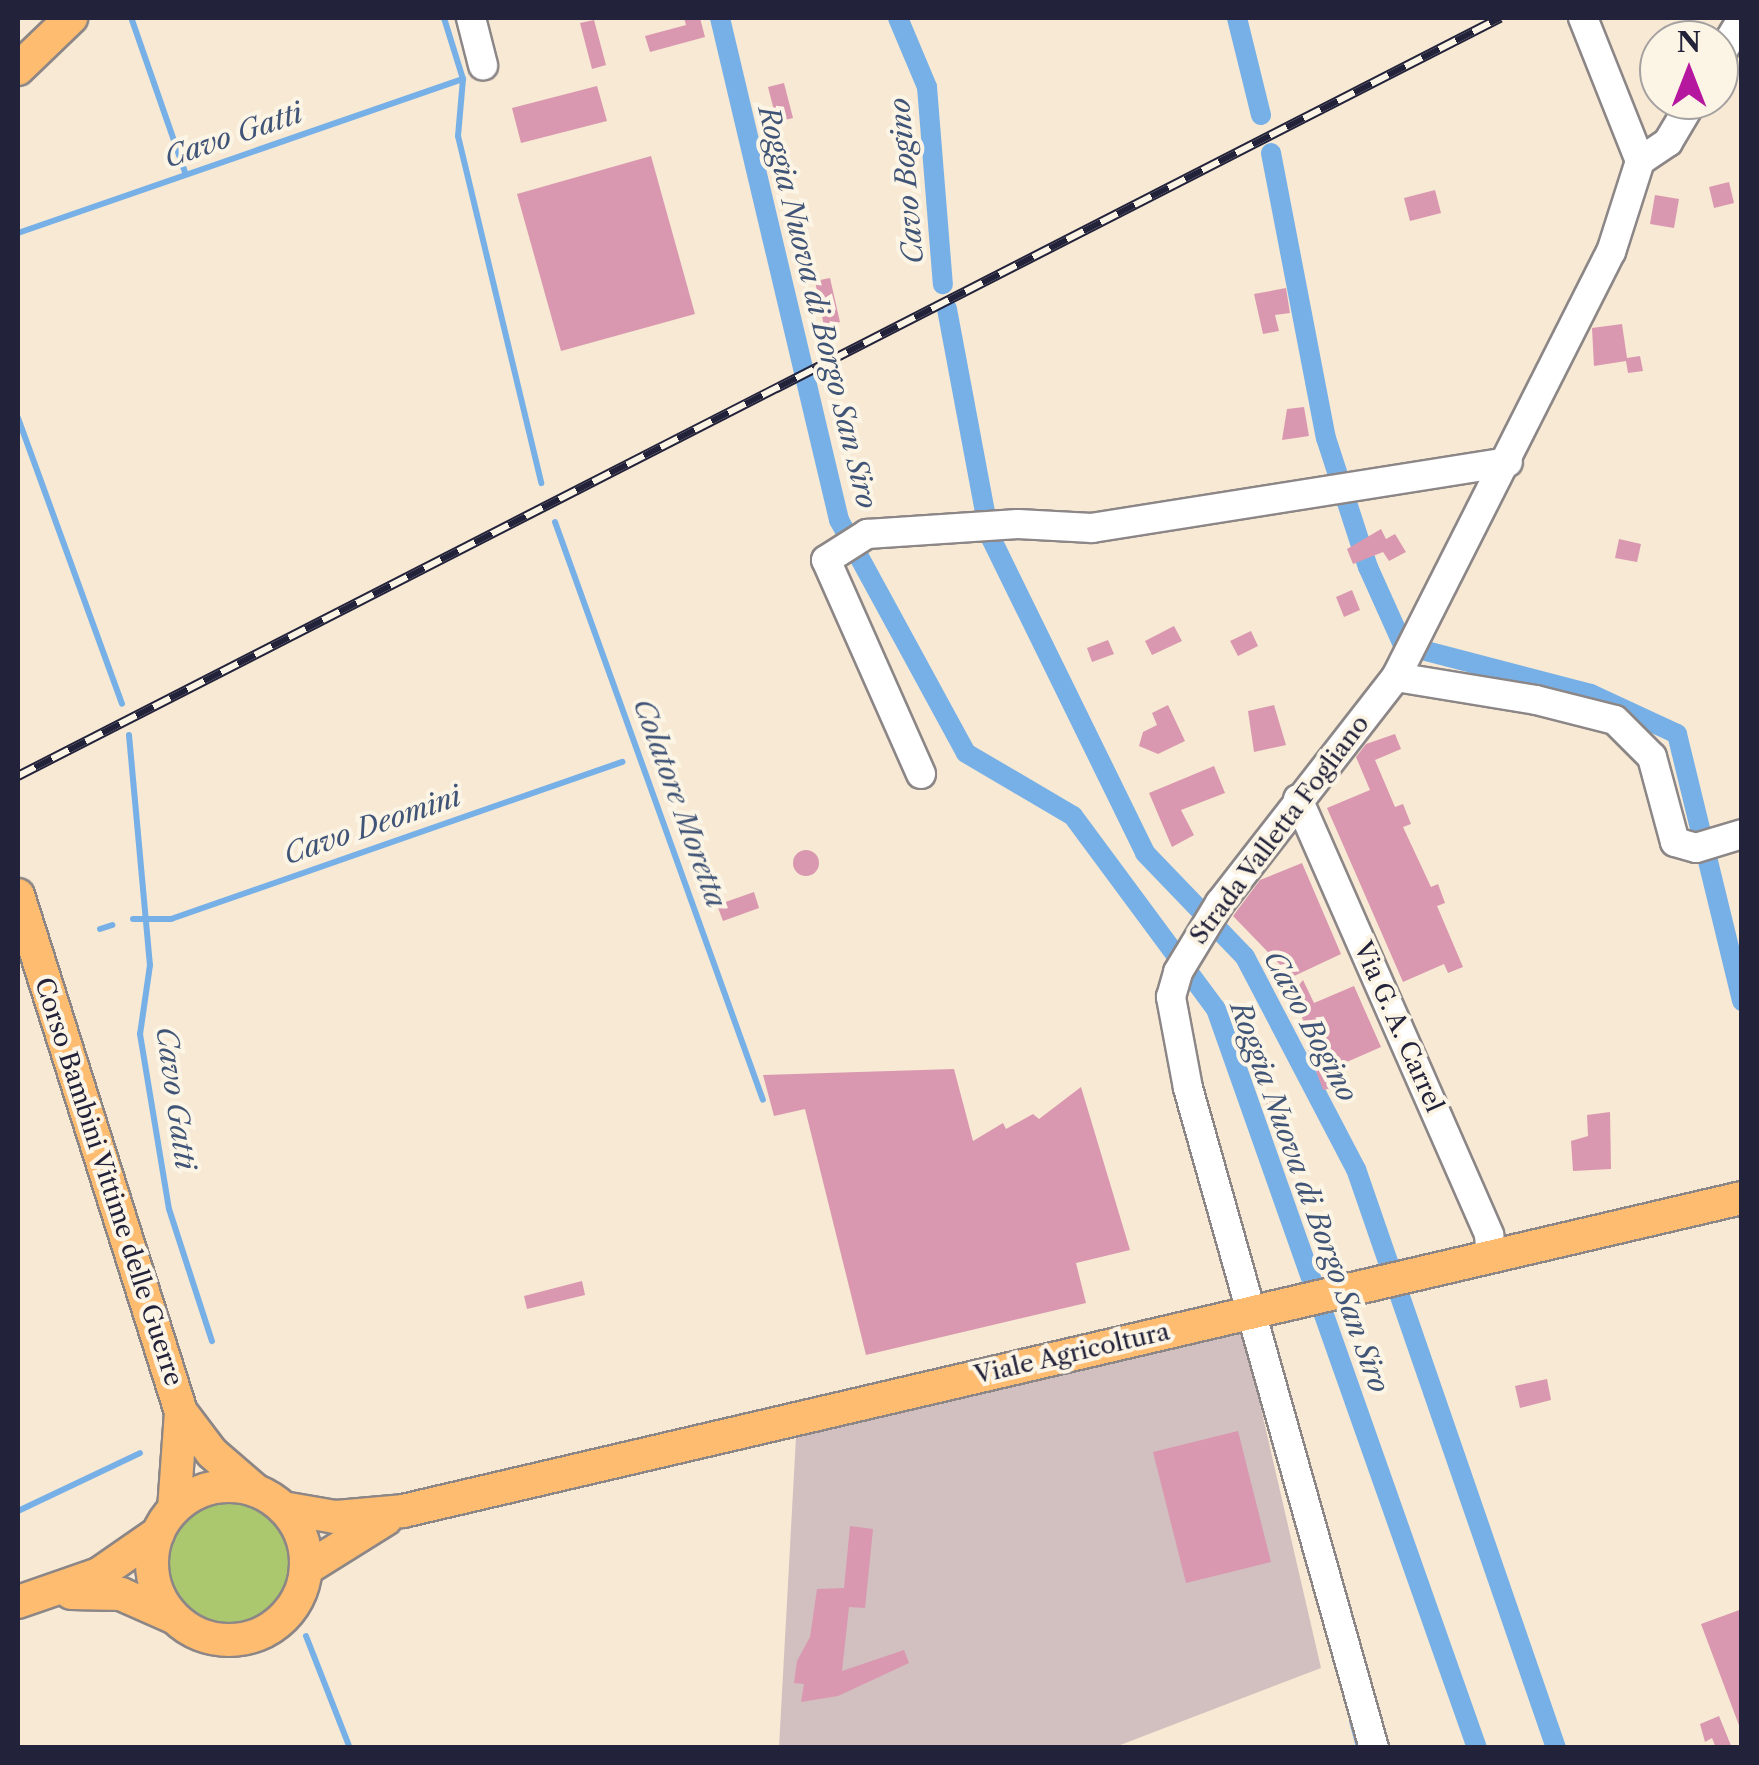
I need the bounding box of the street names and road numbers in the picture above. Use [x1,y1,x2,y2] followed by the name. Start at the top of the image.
[1184,709,1376,951] street label: Strada Valletta Fogliano
[1347,936,1449,1118] street label: Via G. A. Carrel
[28,974,188,1390] street label: Corso Bambini Vittime delle Guerre
[971,1317,1173,1391] street label: Viale Agricoltura

